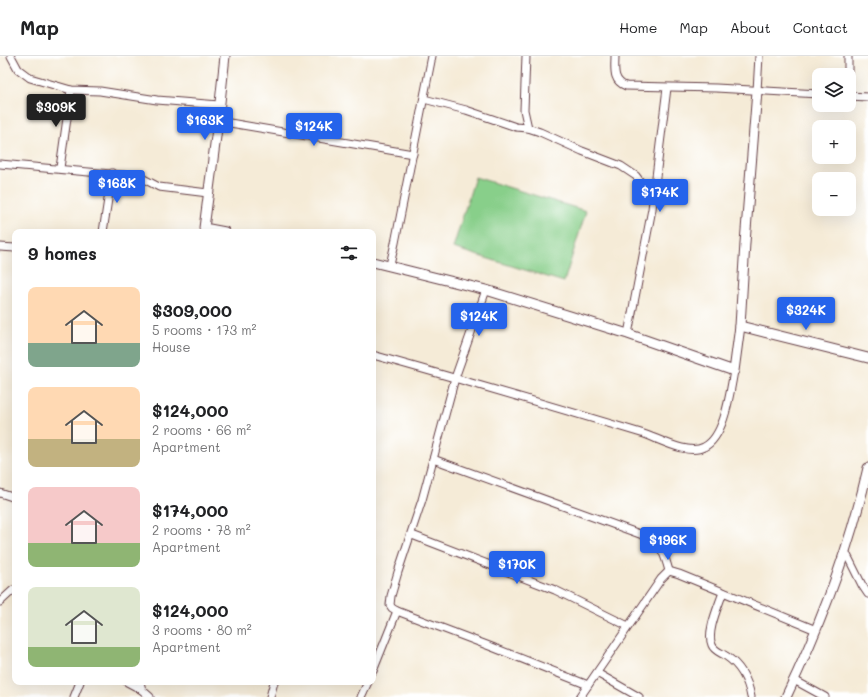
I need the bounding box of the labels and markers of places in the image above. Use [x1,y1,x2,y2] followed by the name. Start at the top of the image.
[28,94,84,128] pin: $309K
[177,107,233,141] pin: $163K
[286,113,342,147] pin: $124K
[89,170,145,204] pin: $168K
[632,179,688,213] pin: $174K
[778,297,834,331] pin: $324K
[451,303,507,337] pin: $124K
[640,527,696,561] pin: $196K
[489,551,545,585] pin: $170K

